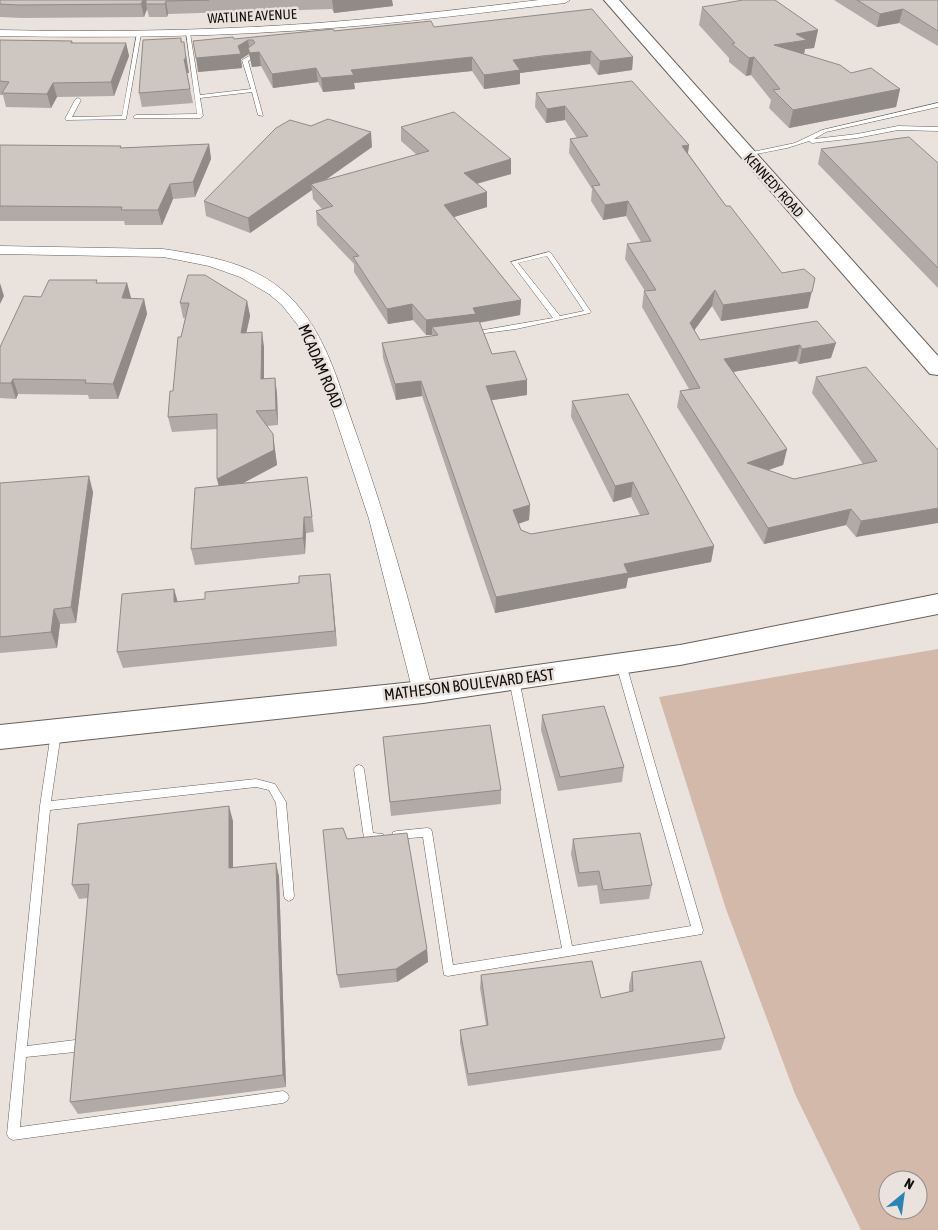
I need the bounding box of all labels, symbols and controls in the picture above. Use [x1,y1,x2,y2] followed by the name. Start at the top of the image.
[207,6,297,26] street label: WATLINE AVENUE
[741,150,807,220] street label: KENNEDY ROAD
[295,321,347,411] street label: MCADAM ROAD
[383,665,555,703] street label: MATHESON BOULEVARD EAST
[878,1170,928,1220] north arrow
[902,1175,917,1193] text: N

